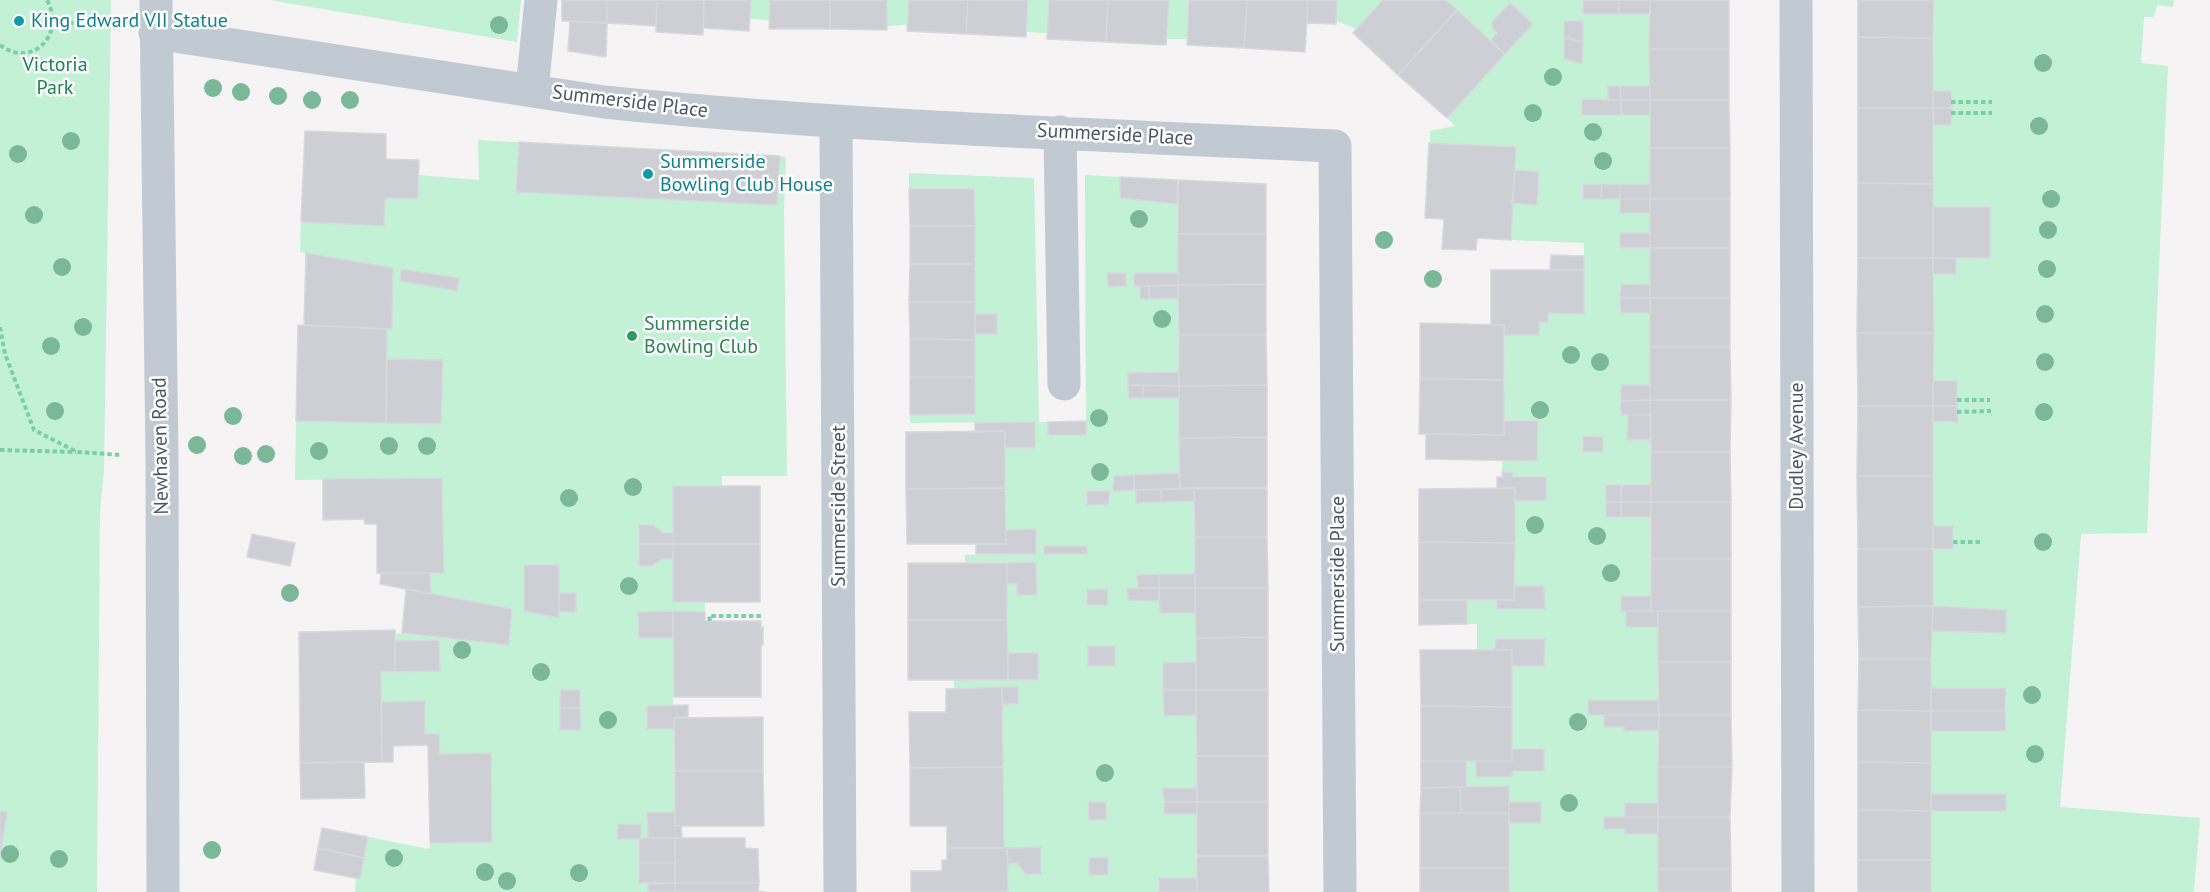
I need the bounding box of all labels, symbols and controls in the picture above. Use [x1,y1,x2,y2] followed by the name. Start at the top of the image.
[31,9,228,33] place label: King Edward VII Statue
[12,14,26,28] marker: King Edward VII Statue
[22,53,88,100] park label: Victoria Park
[551,81,709,123] street label: Summerside Place
[1036,119,1194,151] street label: Summerside Place
[660,150,833,197] place label: Summerside Bowling Club House
[641,167,655,181] marker: Summerside Bowling Club House
[644,312,758,359] place label: Summerside Bowling Club
[625,329,639,343] marker: Summerside Bowling Club
[148,377,174,515] street label: Newhaven Road
[1785,382,1809,510] street label: Dudley Avenue
[827,425,851,587] street label: Summerside Street
[1326,496,1350,652] street label: Summerside Place

